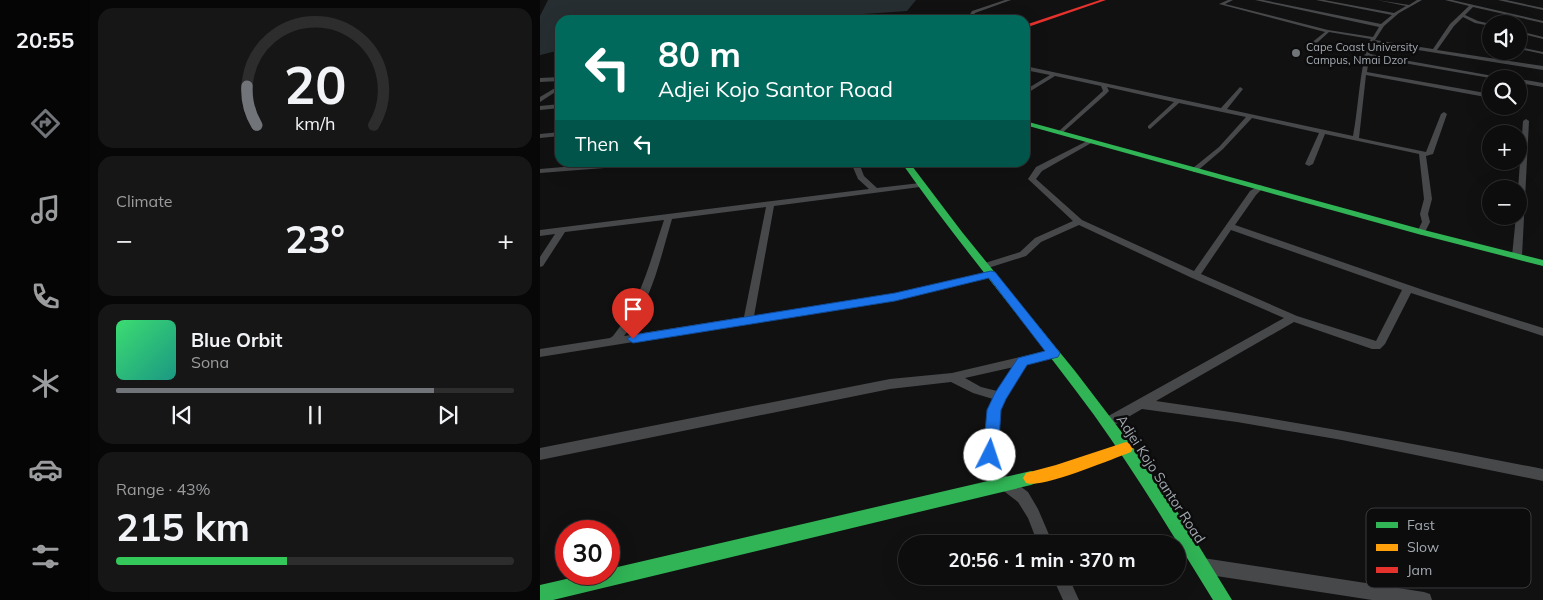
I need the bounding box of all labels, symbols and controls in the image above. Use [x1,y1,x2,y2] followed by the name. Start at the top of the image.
[1482,15,1527,225] map controls
[1482,15,1527,60] button: sound
[16,26,74,54] text: 20:55
[658,32,741,76] text: 80 m
[575,35,640,100] icon: left
[1306,40,1418,67] place label: Cape Coast University Campus, Nmai Dzor
[1290,47,1302,59] marker: Cape Coast University Campus, Nmai Dzor
[284,52,346,117] text: 20
[1482,70,1527,115] button: search
[658,75,893,103] text: Adjei Kojo Santor Road
[28,106,63,141] icon: directions
[295,112,335,134] text: km/h
[1482,125,1527,170] button: +
[629,130,657,158] icon: left
[575,132,619,156] text: Then
[1482,180,1527,225] button: −
[116,191,172,211] text: Climate
[28,192,63,227] icon: music
[285,215,345,263] text: 23°
[116,222,133,257] text: −
[497,222,514,257] text: +
[28,279,63,314] icon: phone
[612,288,654,339] pin
[619,295,647,323] icon: arrive
[191,328,282,352] text: Blue Orbit
[191,352,229,372] text: Sona
[28,366,63,401] icon: climate
[168,401,196,429] icon: previous
[301,401,329,429] icon: pause
[434,401,462,429] icon: next
[1113,411,1209,547] street label: Adjei Kojo Santor Road
[963,428,1015,480] position arrow
[28,452,63,487] icon: car
[116,479,211,499] text: Range · 43%
[116,503,250,551] text: 215 km
[1366,508,1531,588] legend
[1407,516,1435,534] text: Fast
[555,520,620,585] speed limit sign: 30
[1407,538,1439,556] text: Slow
[28,539,63,574] icon: filters
[948,548,1136,572] text: 20:56 · 1 min · 370 m
[1407,561,1432,579] text: Jam

